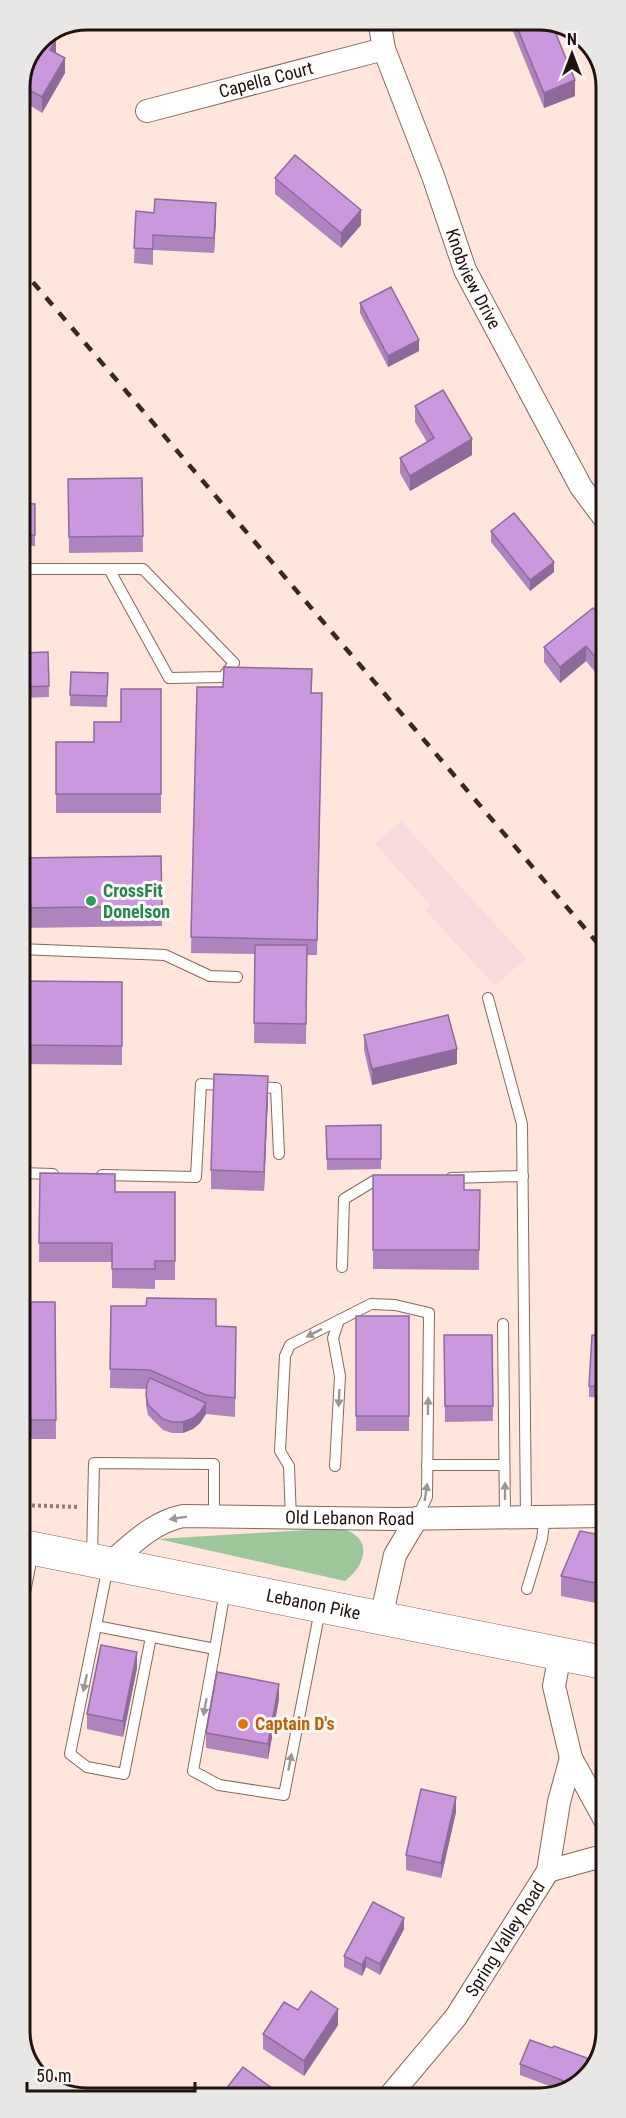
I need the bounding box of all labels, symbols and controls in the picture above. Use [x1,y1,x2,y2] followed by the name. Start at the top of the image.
[542,24,602,84] north arrow
[567,30,577,49] text: N
[217,57,315,102] street label: Capella Court
[442,226,505,332] street label: Knobview Drive
[103,880,170,922] place label: CrossFit Donelson
[84,894,98,908] marker: CrossFit Donelson
[306,1328,323,1337] one-way arrow
[334,1389,343,1408] one-way arrow
[423,1397,433,1416] one-way arrow
[500,1481,510,1500] one-way arrow
[421,1483,430,1502] one-way arrow
[285,1506,415,1529] street label: Old Lebanon Road
[168,1514,187,1523] one-way arrow
[264,1584,362,1624] street label: Lebanon Pike
[79,1674,89,1692] one-way arrow
[200,1698,209,1717] one-way arrow
[255,1713,335,1734] place label: Captain D's
[236,1717,250,1731] marker: Captain D's
[286,1752,295,1771] one-way arrow
[461,1877,549,2000] street label: Spring Valley Road
[27,2055,195,2093] scale bar
[36,2065,71,2086] text: 50 m

